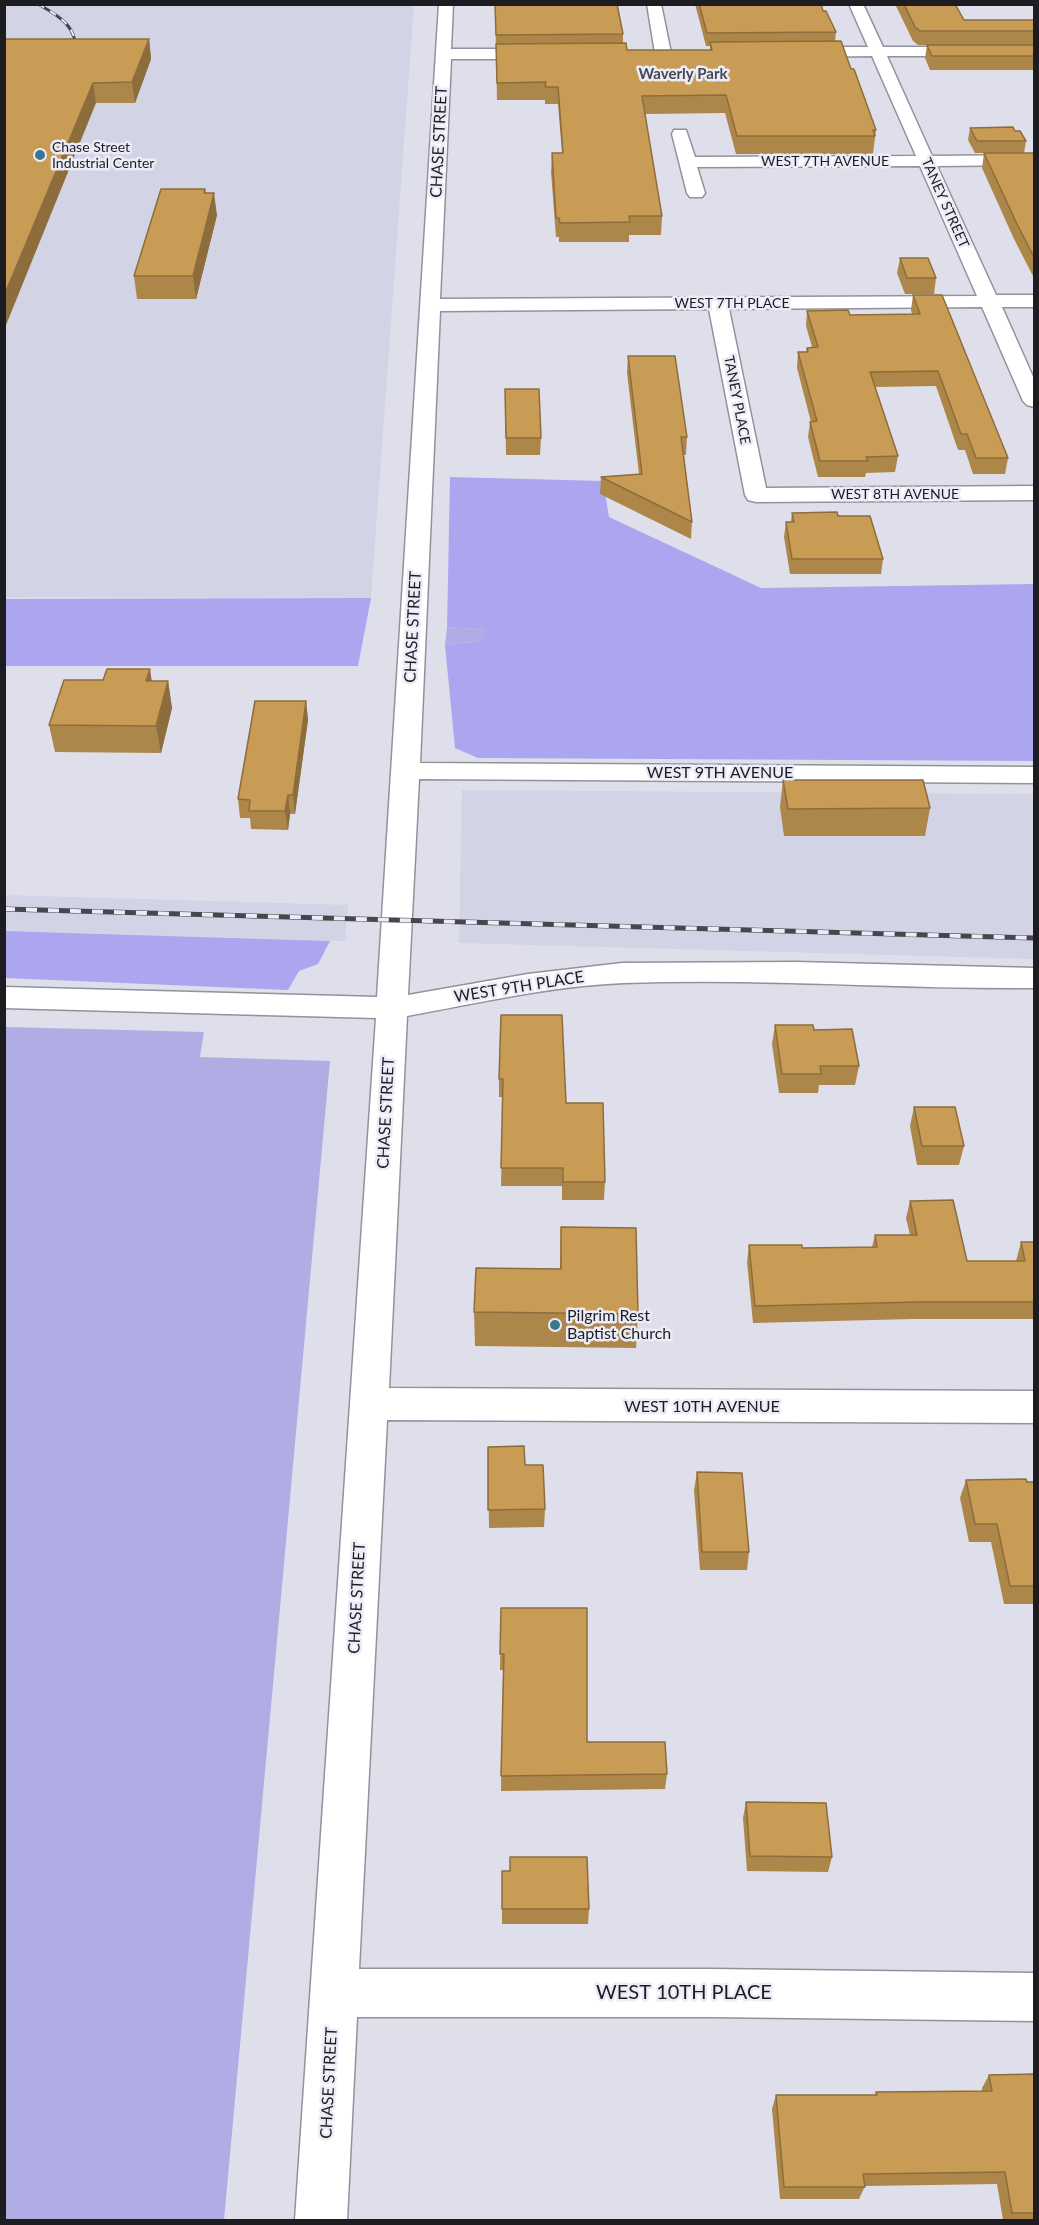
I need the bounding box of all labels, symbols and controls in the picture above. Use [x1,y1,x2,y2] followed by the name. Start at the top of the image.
[638,65,728,83] district label: Waverly Park
[426,86,452,198] street label: CHASE STREET
[52,139,154,172] place label: Chase Street Industrial Center
[33,148,47,162] marker: Chase Street Industrial Center
[761,153,889,169] street label: WEST 7TH AVENUE
[918,155,972,251] street label: TANEY STREET
[675,295,789,311] street label: WEST 7TH PLACE
[720,354,754,446] street label: TANEY PLACE
[831,486,959,502] street label: WEST 8TH AVENUE
[400,571,426,683] street label: CHASE STREET
[647,763,793,783] street label: WEST 9TH AVENUE
[453,967,585,1007] street label: WEST 9TH PLACE
[373,1057,399,1169] street label: CHASE STREET
[567,1306,671,1344] place label: Pilgrim Rest Baptist Church
[548,1318,562,1332] marker: Pilgrim Rest Baptist Church
[624,1397,780,1417] street label: WEST 10TH AVENUE
[344,1542,370,1654] street label: CHASE STREET
[596,1981,772,2005] street label: WEST 10TH PLACE
[316,2027,342,2139] street label: CHASE STREET

